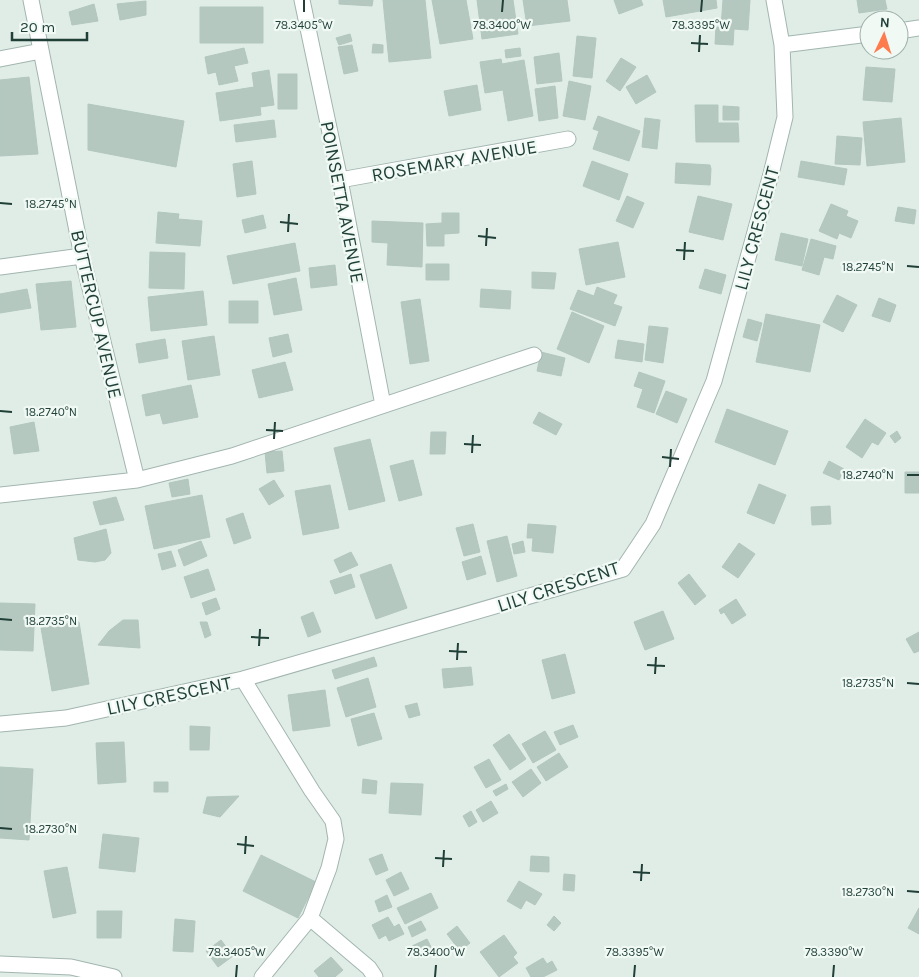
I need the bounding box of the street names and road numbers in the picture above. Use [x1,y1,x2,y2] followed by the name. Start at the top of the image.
[316,119,369,285] street label: POINSETTA AVENUE
[370,136,539,186] street label: ROSEMARY AVENUE
[730,164,784,292] street label: LILY CRESCENT
[66,228,126,401] street label: BUTTERCUP AVENUE
[495,557,623,617] street label: LILY CRESCENT
[105,672,234,720] street label: LILY CRESCENT

